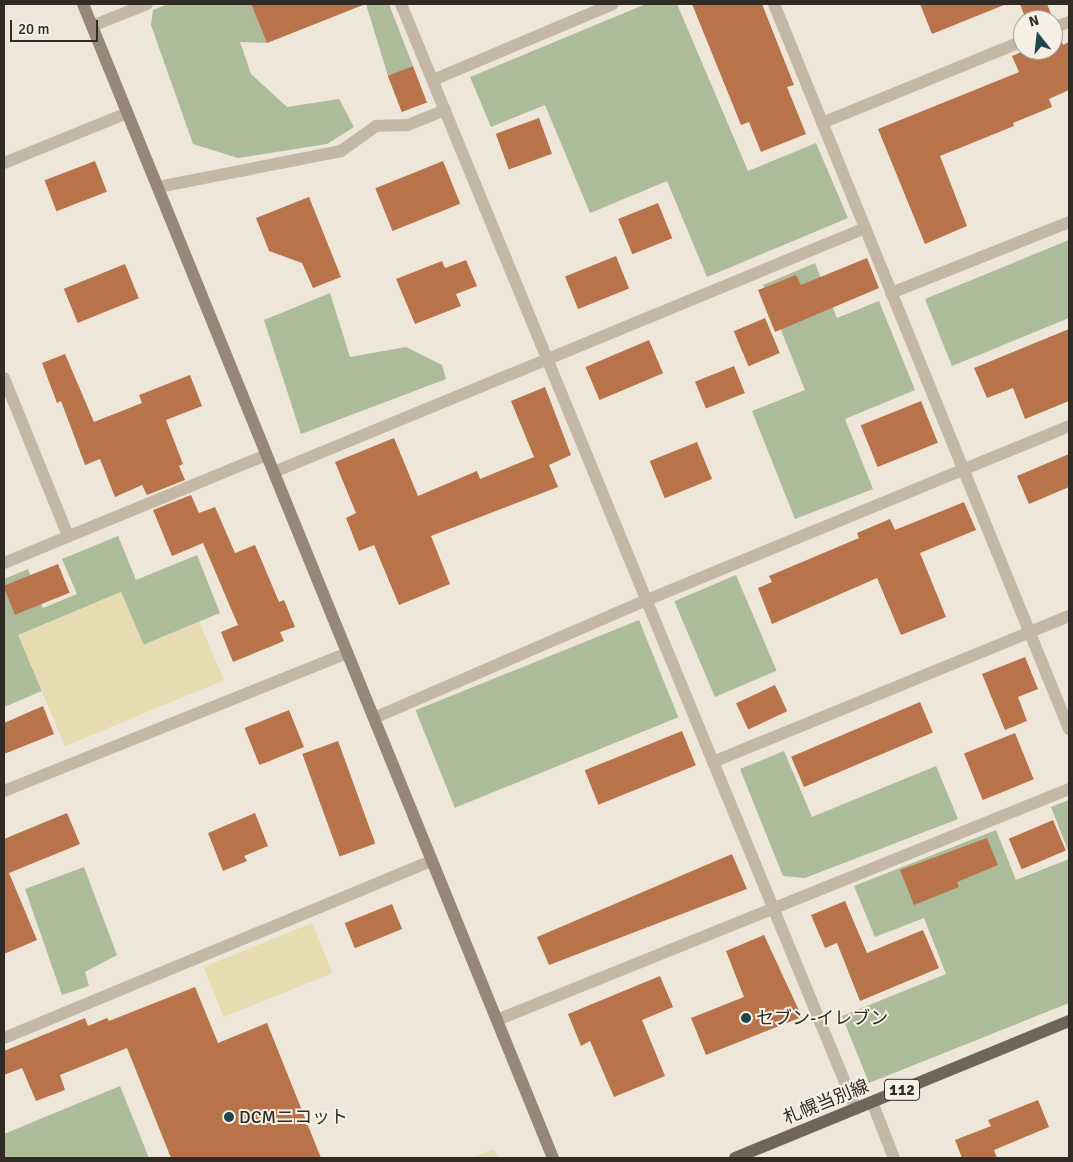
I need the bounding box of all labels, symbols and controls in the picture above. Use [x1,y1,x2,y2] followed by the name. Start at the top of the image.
[12,10,100,42] scale bar
[1013,10,1063,60] north arrow
[1027,12,1041,31] text: N
[18,20,49,38] text: 20 m
[756,1007,888,1029] place label: セブン-イレブン
[740,1012,752,1024] marker: セブン-イレブン
[780,1075,872,1129] street label: 札幌当別線
[883,1076,921,1104] road number: 112
[239,1106,348,1128] place label: DCMニコット
[223,1111,235,1123] marker: DCMニコット

